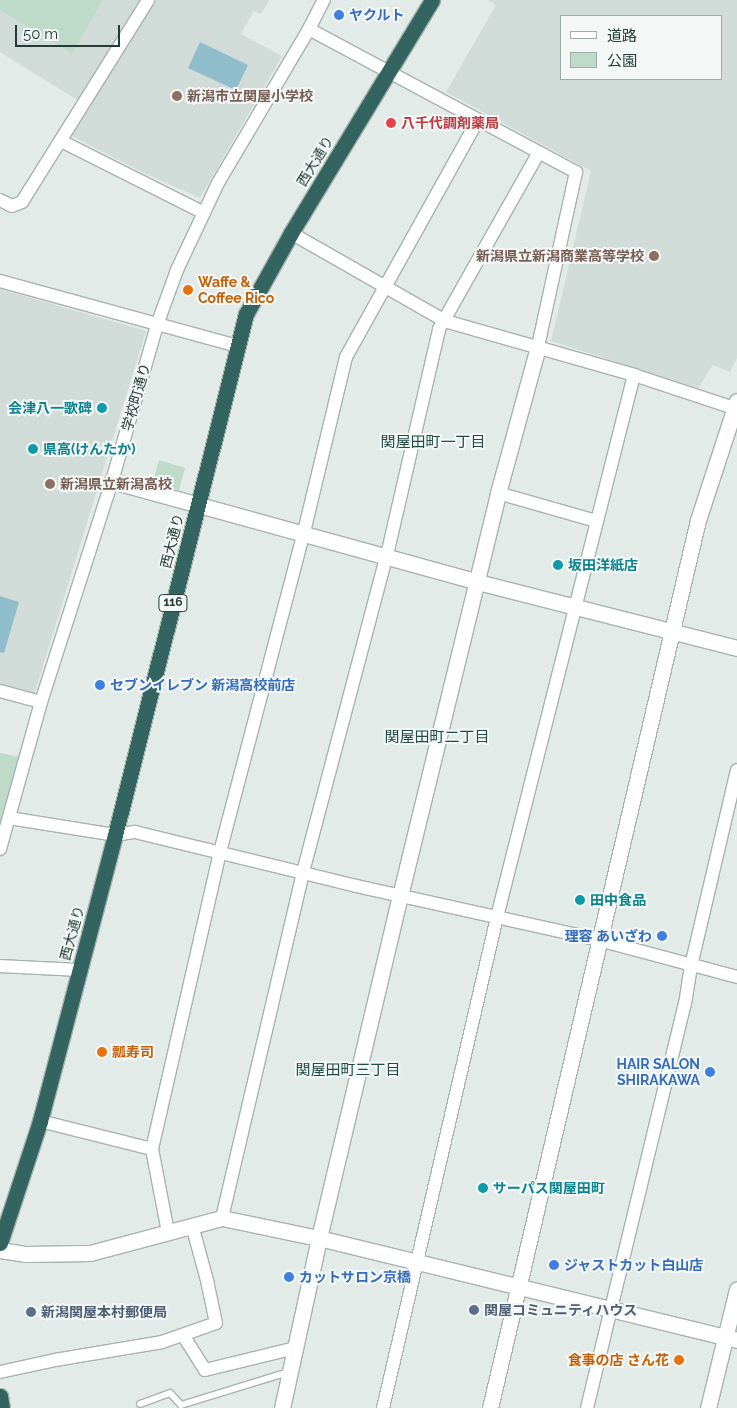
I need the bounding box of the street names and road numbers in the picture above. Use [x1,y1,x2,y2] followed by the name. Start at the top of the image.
[293,133,337,189] street label: 西大通り
[118,361,154,433] street label: 学校町通り
[157,512,187,570] street label: 西大通り
[158,594,188,612] road number: 116
[57,904,87,962] street label: 西大通り

